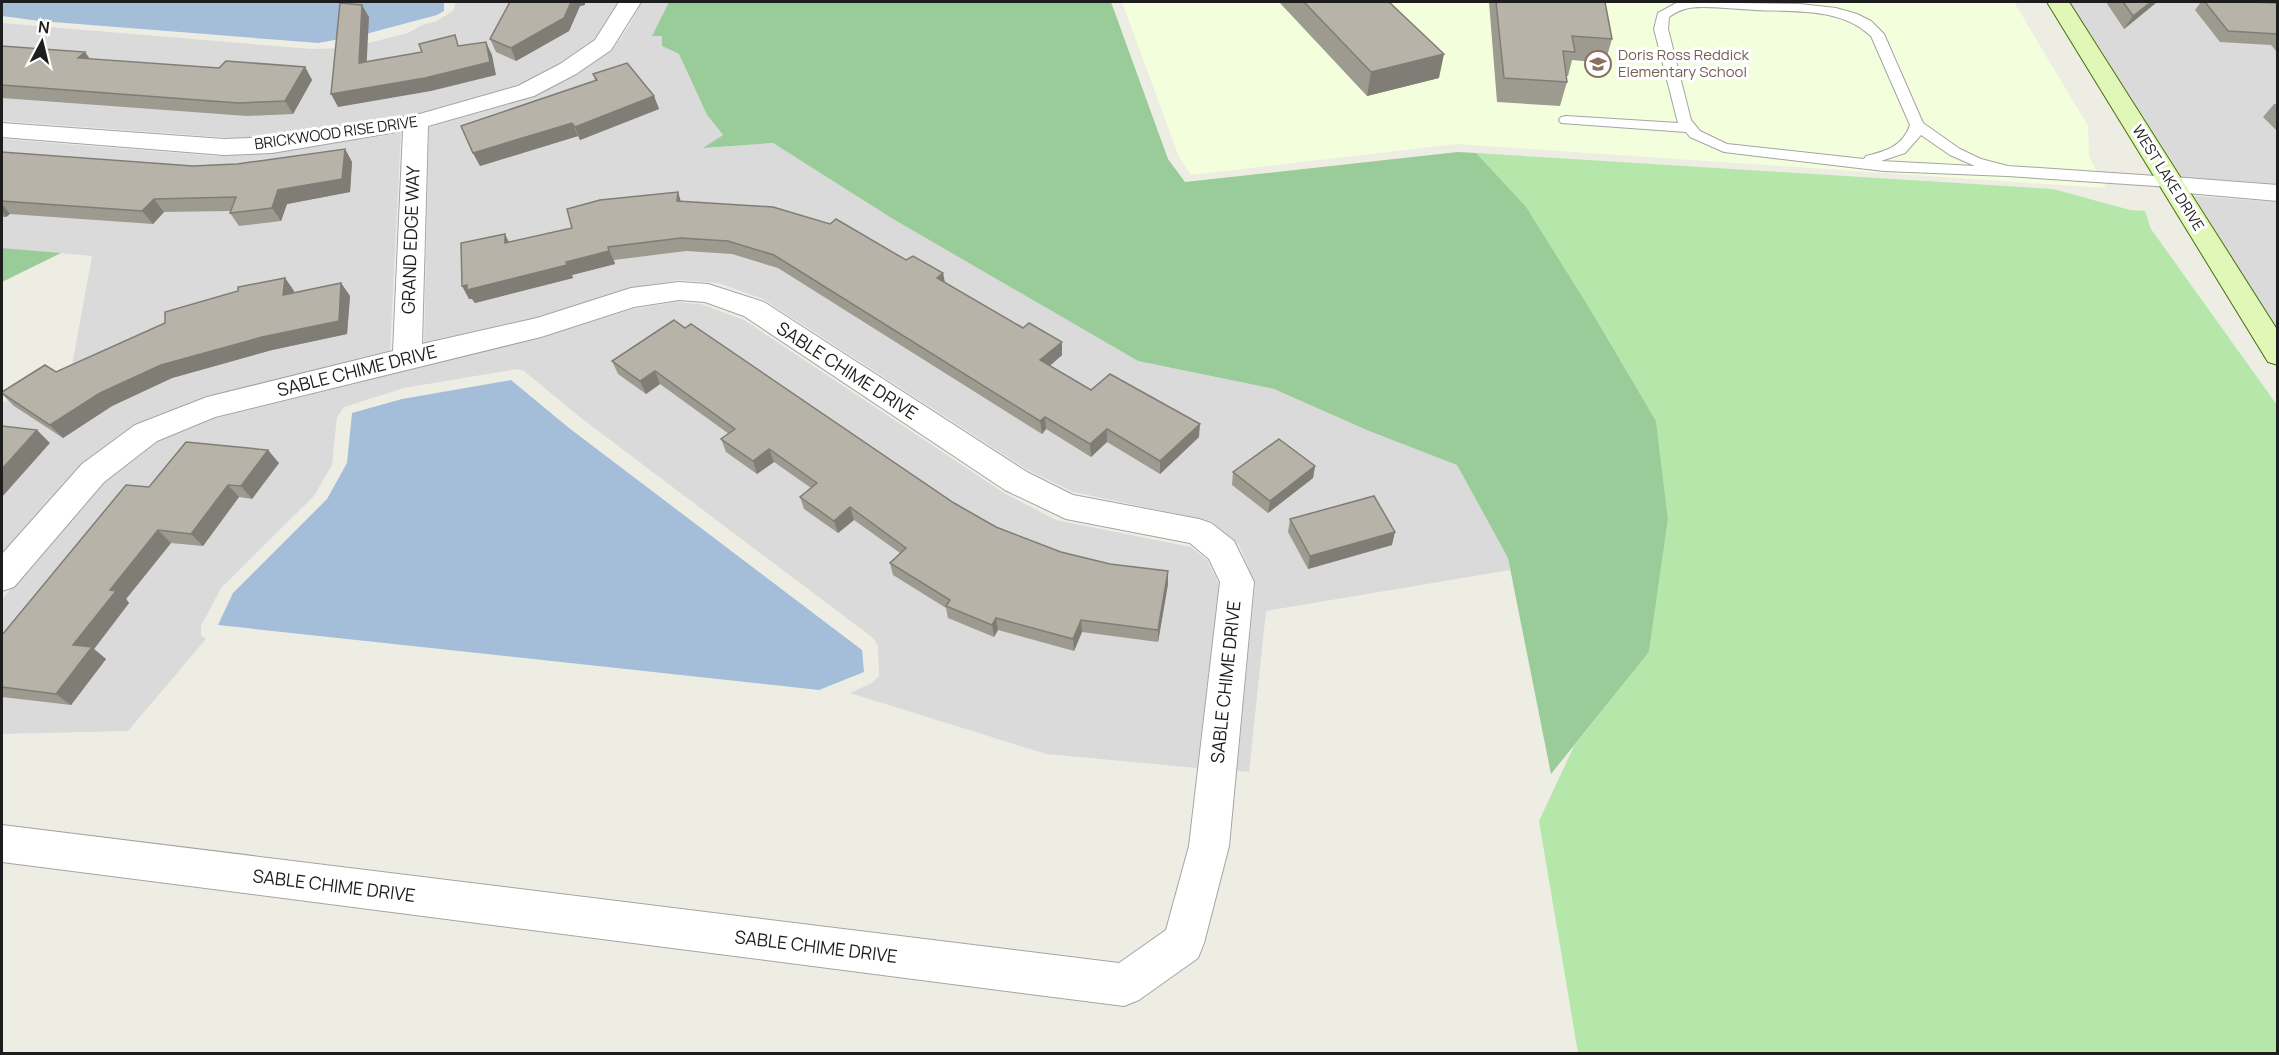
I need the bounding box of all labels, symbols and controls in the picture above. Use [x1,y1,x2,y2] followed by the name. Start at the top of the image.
[12,12,72,72] north arrow
[37,15,51,39] text: N
[1618,44,1750,82] place label: Doris Ross Reddick Elementary School
[1583,49,1613,79] school or university icon: Doris Ross Reddick Elementary School
[253,111,419,154] street label: BRICKWOOD RISE DRIVE
[2127,121,2209,235] street label: WEST LAKE DRIVE
[395,164,425,314] street label: GRAND EDGE WAY
[772,316,923,425] street label: SABLE CHIME DRIVE
[274,339,439,401] street label: SABLE CHIME DRIVE
[1205,599,1245,765] street label: SABLE CHIME DRIVE
[251,863,417,907] street label: SABLE CHIME DRIVE
[733,924,899,968] street label: SABLE CHIME DRIVE

